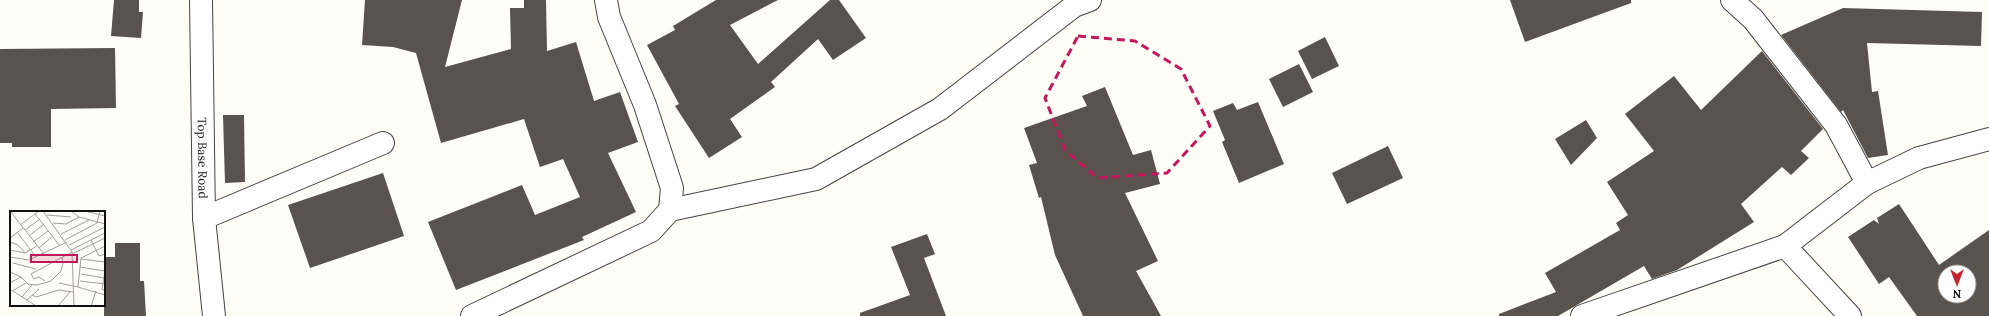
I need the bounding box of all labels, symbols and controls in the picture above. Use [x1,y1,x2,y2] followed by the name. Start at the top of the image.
[195,117,211,199] street label: Top Base Road
[10,211,105,306] inset map
[1937,264,1977,304] north arrow
[1952,287,1961,301] text: N

